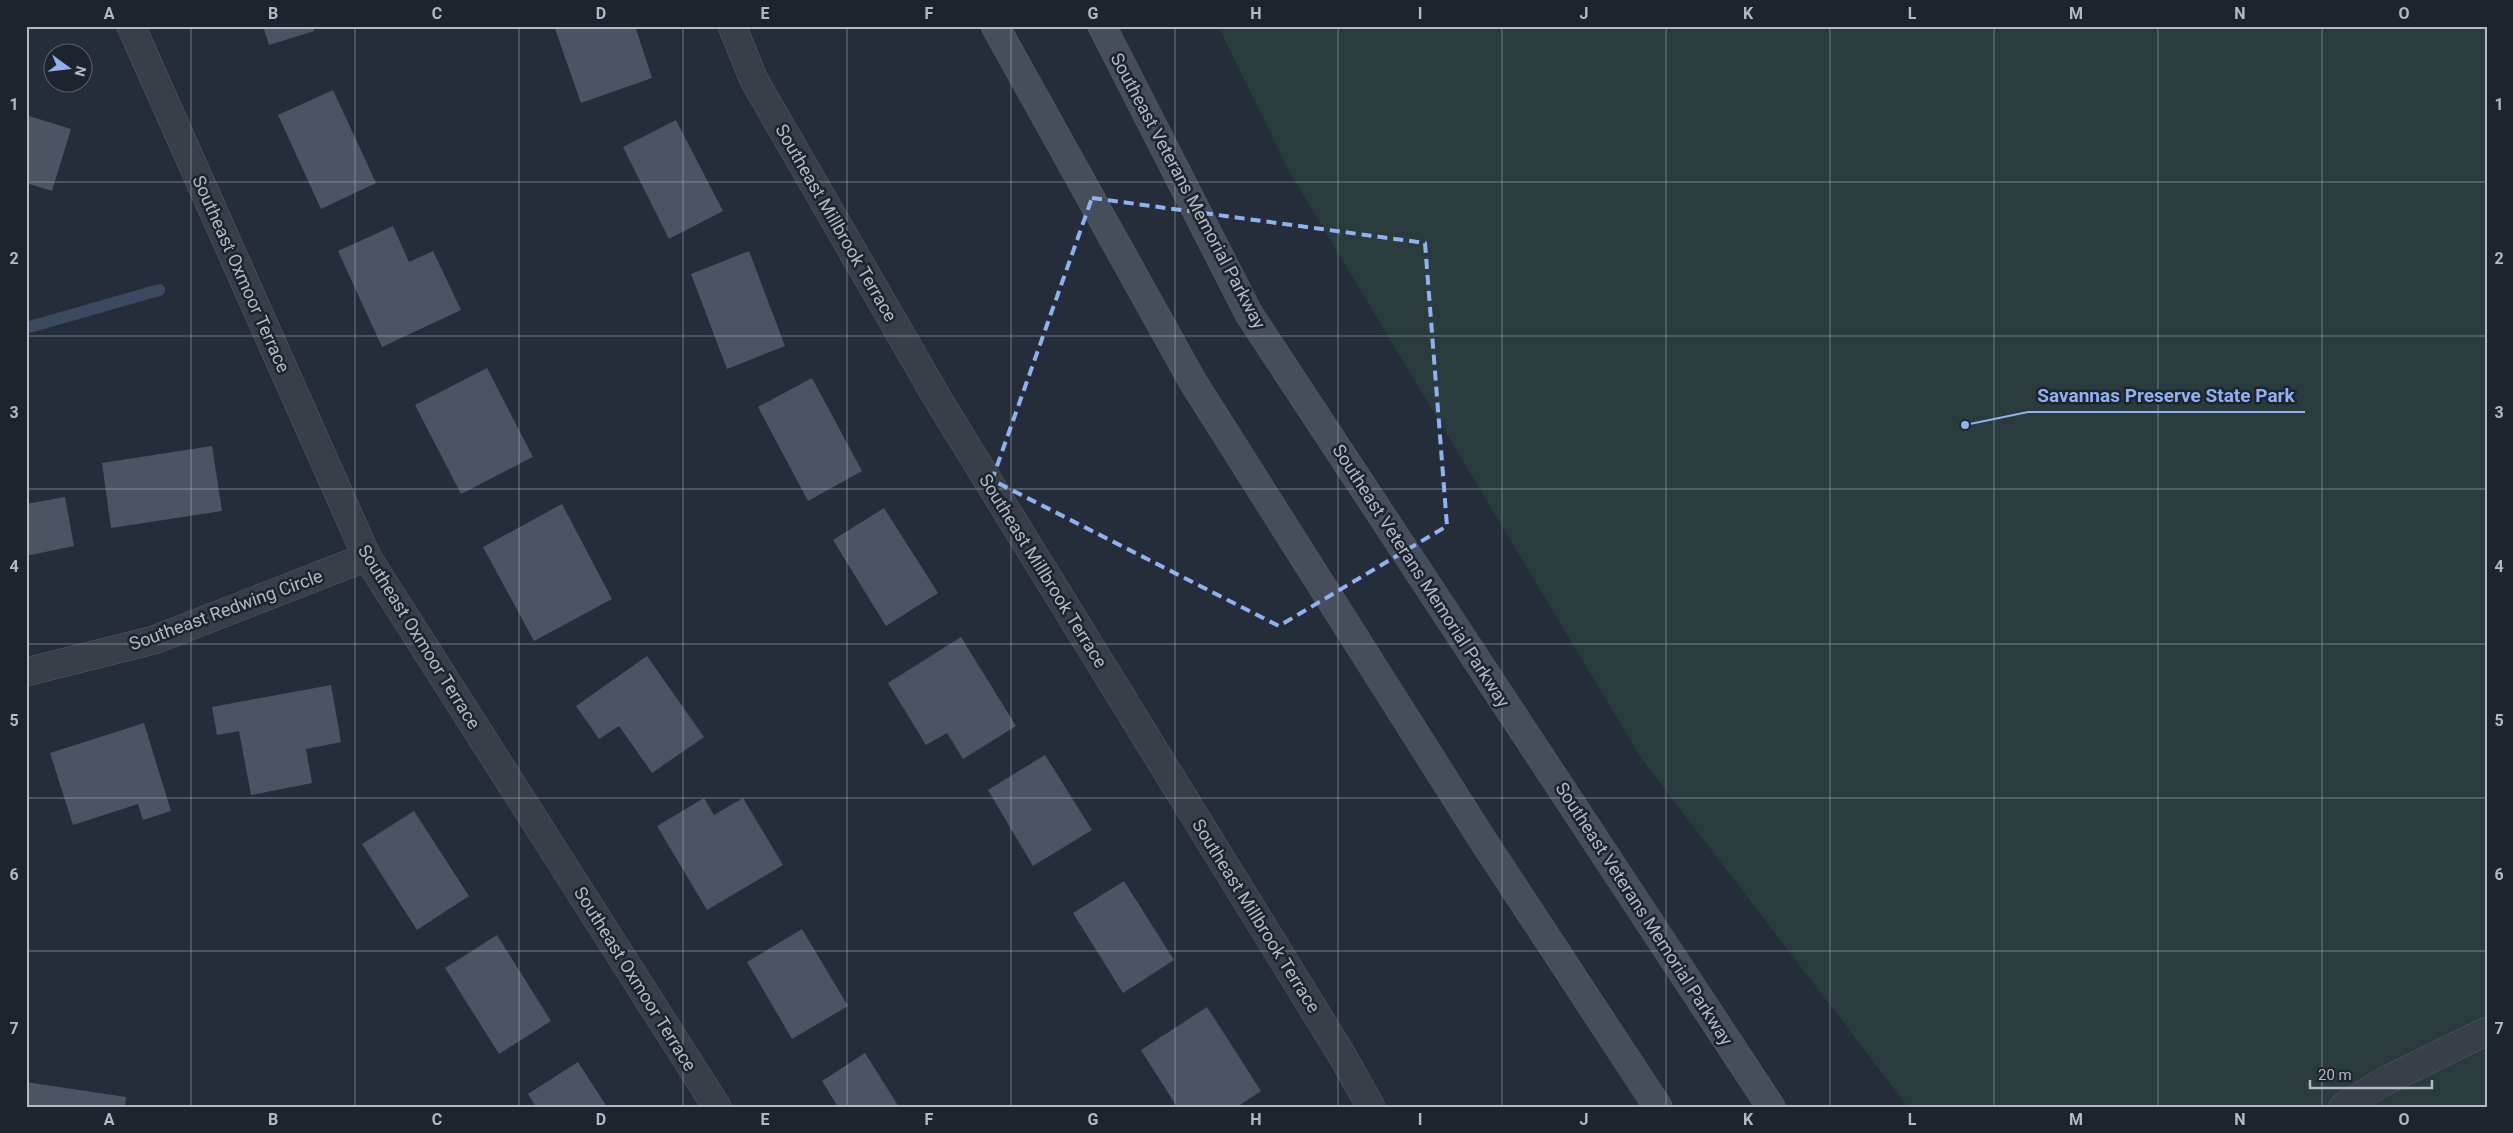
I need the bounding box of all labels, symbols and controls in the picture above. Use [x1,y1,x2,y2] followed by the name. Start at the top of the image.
[104,4,115,23] text: A
[268,4,278,23] text: B
[432,4,442,23] text: C
[596,4,606,23] text: D
[761,4,770,23] text: E
[925,4,934,23] text: F
[1088,4,1099,23] text: G
[1250,4,1262,23] text: H
[1418,4,1422,23] text: I
[1580,4,1588,23] text: J
[1743,4,1754,23] text: K
[1908,4,1917,23] text: L
[2069,4,2083,23] text: M
[2234,4,2246,23] text: N
[2398,4,2410,23] text: O
[42,42,92,92] north arrow
[1107,49,1271,333] street label: Southeast Veterans Memorial Parkway
[72,65,90,78] text: N
[9,95,19,114] text: 1
[2494,95,2504,114] text: 1
[771,120,902,325] street label: Southeast Millbrook Terrace
[188,172,294,376] street label: Southeast Oxmoor Terrace
[9,249,19,268] text: 2
[2494,249,2504,268] text: 2
[2028,378,2305,412] callout: Savannas Preserve State Park
[2037,384,2296,407] text: Savannas Preserve State Park
[9,403,19,422] text: 3
[2494,403,2504,422] text: 3
[1328,440,1515,712] street label: Southeast Veterans Memorial Parkway
[975,470,1112,671] street label: Southeast Millbrook Terrace
[354,541,485,733] street label: Southeast Oxmoor Terrace
[9,557,19,576] text: 4
[2494,557,2504,576] text: 4
[126,565,325,654] street label: Southeast Redwing Circle
[9,711,19,730] text: 5
[2494,711,2504,730] text: 5
[1551,778,1738,1050] street label: Southeast Veterans Memorial Parkway
[1188,815,1325,1016] street label: Southeast Millbrook Terrace
[9,865,19,884] text: 6
[2494,865,2504,884] text: 6
[570,883,701,1075] street label: Southeast Oxmoor Terrace
[9,1019,19,1038] text: 7
[2494,1019,2504,1038] text: 7
[2310,1058,2433,1090] scale bar
[2318,1066,2352,1084] text: 20 m
[104,1110,115,1129] text: A
[268,1110,278,1129] text: B
[432,1110,442,1129] text: C
[596,1110,606,1129] text: D
[761,1110,770,1129] text: E
[925,1110,934,1129] text: F
[1088,1110,1099,1129] text: G
[1250,1110,1262,1129] text: H
[1418,1110,1422,1129] text: I
[1580,1110,1588,1129] text: J
[1743,1110,1754,1129] text: K
[1908,1110,1917,1129] text: L
[2069,1110,2083,1129] text: M
[2234,1110,2246,1129] text: N
[2398,1110,2410,1129] text: O

